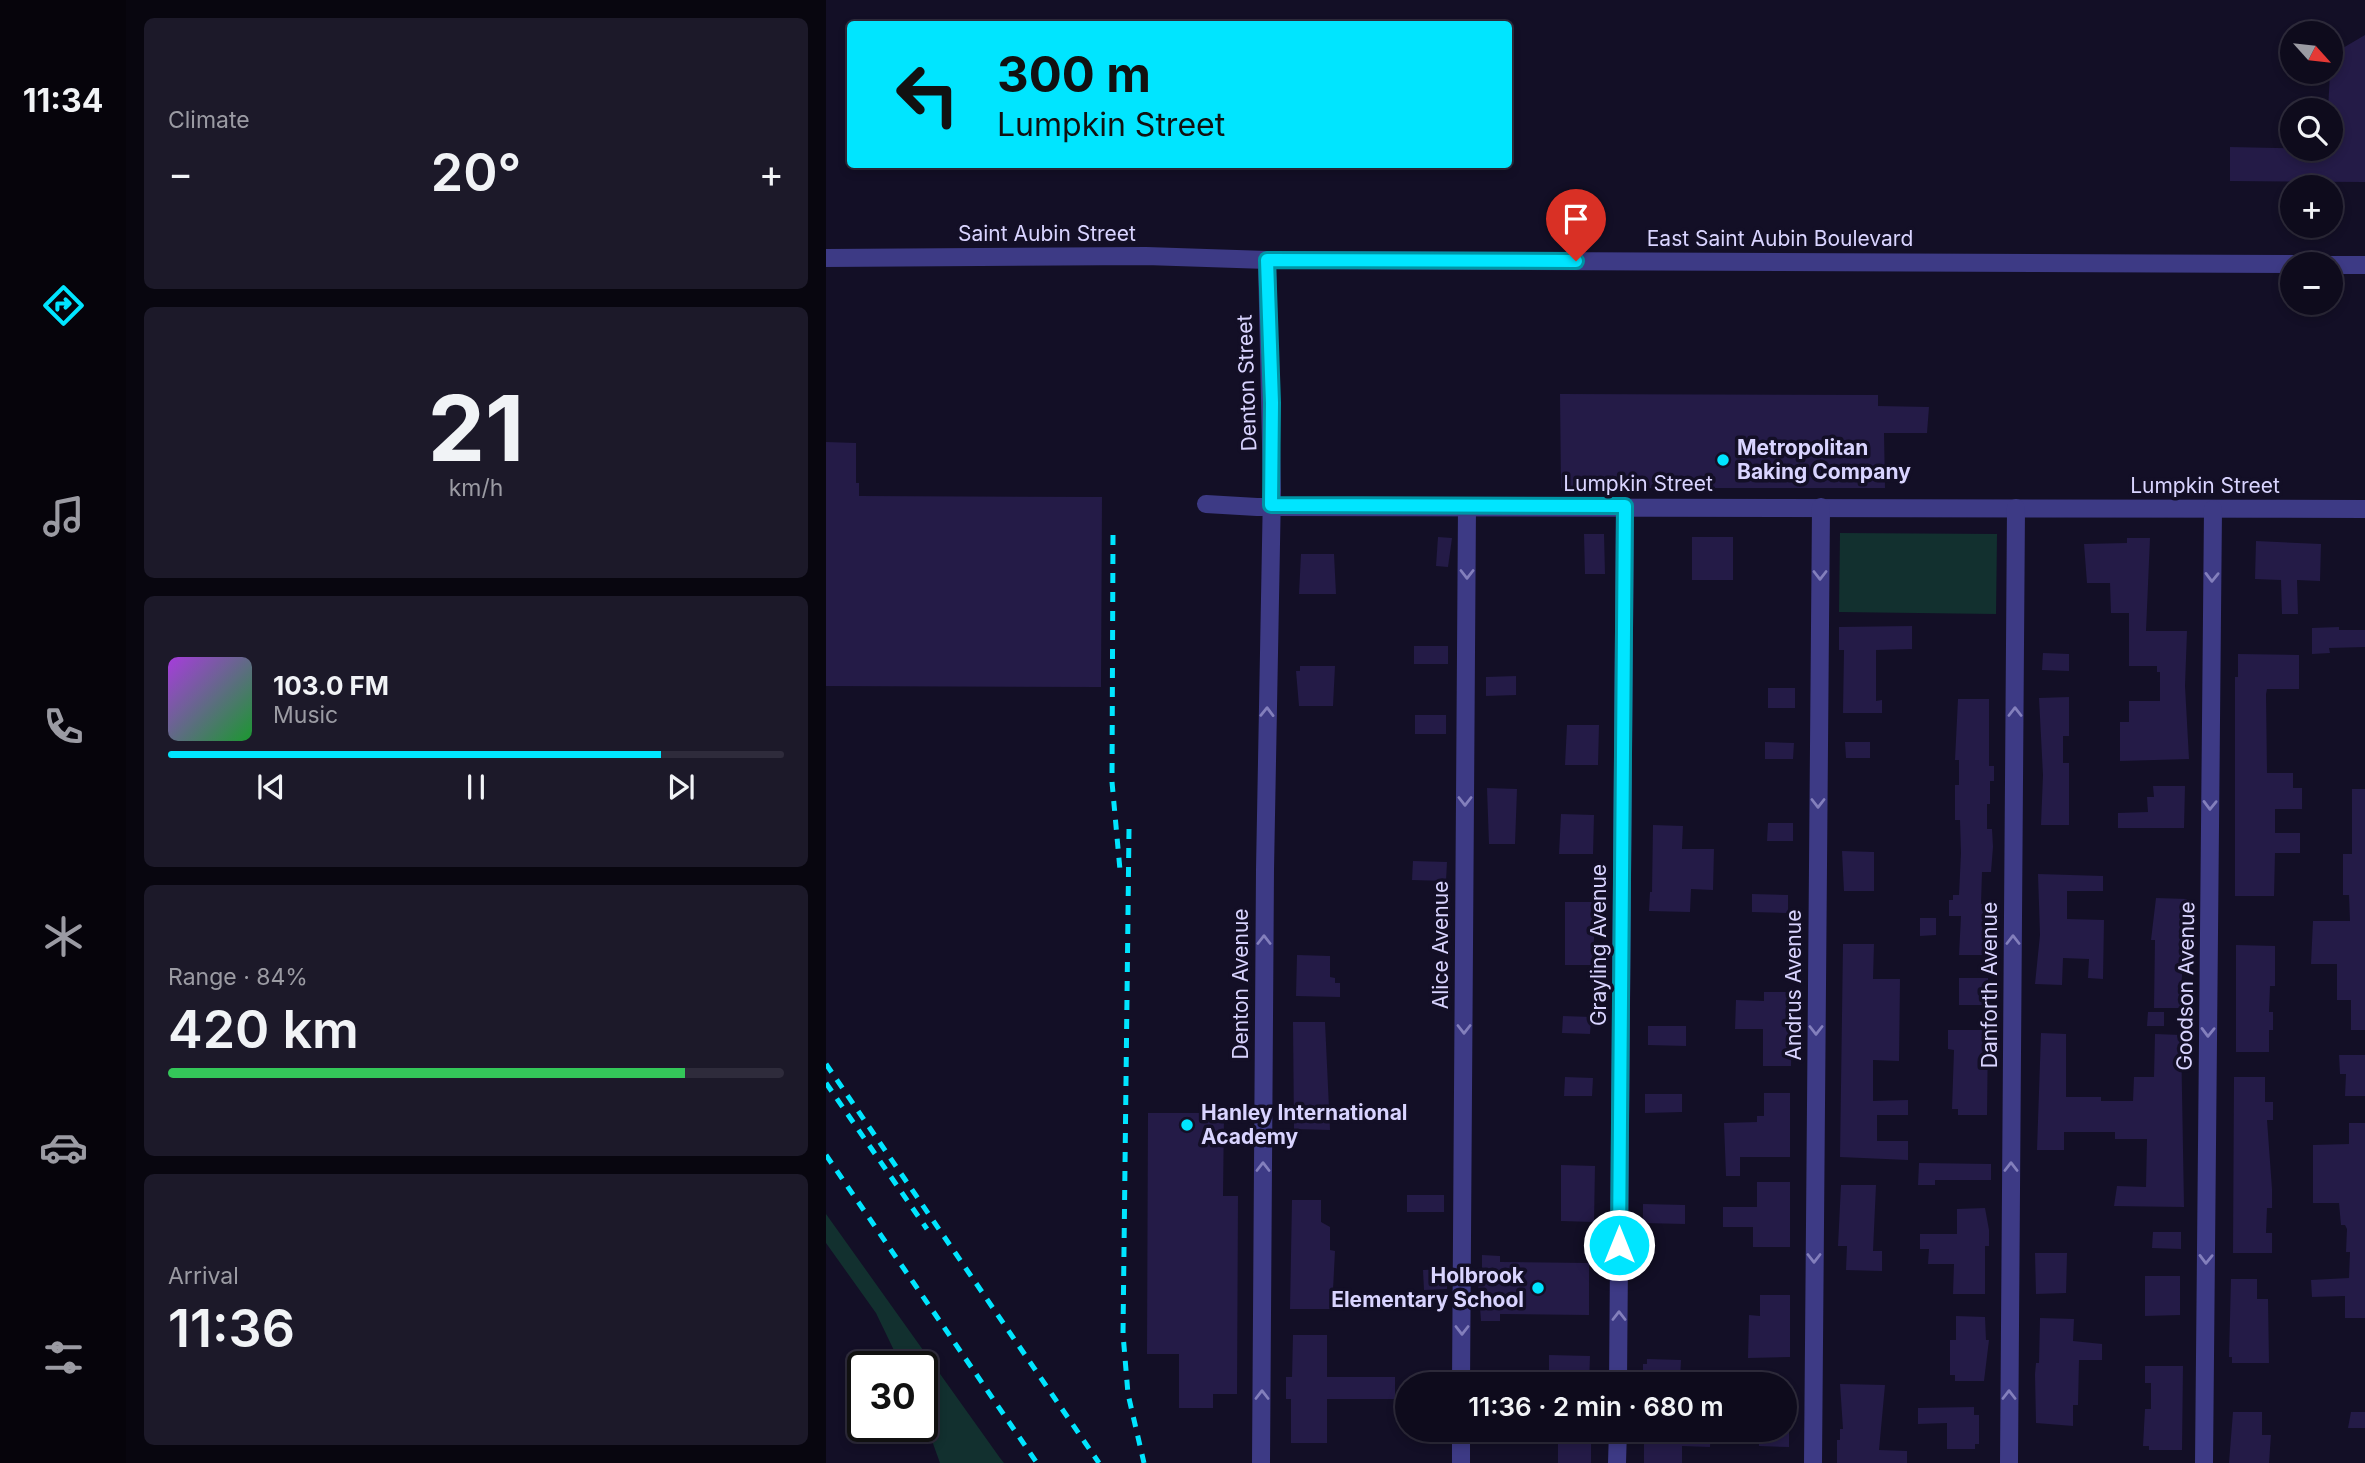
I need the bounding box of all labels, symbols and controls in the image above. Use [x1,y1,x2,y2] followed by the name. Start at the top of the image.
[2280,21,2343,84] north arrow
[2280,21,2343,315] map controls
[997,45,1151,104] text: 300 m
[882,49,973,140] icon: left
[23,81,103,120] text: 11:34
[2280,98,2343,161] button: search
[997,105,1225,144] text: Lumpkin Street
[168,106,250,134] text: Climate
[431,141,521,204] text: 20°
[168,150,193,196] text: −
[759,150,784,196] text: +
[2280,175,2343,238] button: +
[1546,189,1606,261] pin
[1557,200,1595,238] icon: arrive
[958,221,1136,246] street label: Saint Aubin Street
[1647,226,1913,251] street label: East Saint Aubin Boulevard
[2280,252,2343,315] button: −
[39,281,88,330] icon: directions
[1232,314,1261,452] street label: Denton Street
[428,373,524,483] text: 21
[1737,435,1911,484] place label: Metropolitan Baking Company
[1715,452,1731,468] marker: Metropolitan Baking Company
[1563,471,1713,496] street label: Lumpkin Street
[2130,473,2280,498] street label: Lumpkin Street
[449,474,503,502] text: km/h
[39,492,88,541] icon: music
[1459,569,1475,580] one-way arrow
[1812,571,1828,581] one-way arrow
[2204,572,2220,583] one-way arrow
[273,670,389,701] text: 103.0 FM
[273,701,338,729] text: Music
[39,702,88,751] icon: phone
[1259,707,1275,717] one-way arrow
[2007,707,2023,717] one-way arrow
[252,768,290,806] icon: previous
[457,768,495,806] icon: pause
[662,768,700,806] icon: next
[1457,797,1473,807] one-way arrow
[1810,798,1826,809] one-way arrow
[2202,800,2218,810] one-way arrow
[1586,864,1611,1026] street label: Grayling Avenue
[1428,881,1453,1009] street label: Alice Avenue
[2172,901,2199,1071] street label: Goodson Avenue
[1977,902,2002,1068] street label: Danforth Avenue
[1228,908,1253,1060] street label: Denton Avenue
[1781,910,1806,1060] street label: Andrus Avenue
[39,912,88,961] icon: climate
[1256,934,1272,945] one-way arrow
[2005,934,2021,945] one-way arrow
[168,963,308,991] text: Range · 84%
[168,998,359,1061] text: 420 km
[1456,1024,1472,1035] one-way arrow
[1808,1026,1824,1036] one-way arrow
[2200,1027,2216,1038] one-way arrow
[1201,1100,1408,1149] place label: Hanley International Academy
[1179,1117,1195,1133] marker: Hanley International Academy
[39,1123,88,1172] icon: car
[1255,1162,1271,1172] one-way arrow
[2003,1162,2019,1172] one-way arrow
[1582,1208,1656,1282] position arrow
[1806,1253,1822,1264] one-way arrow
[2198,1255,2214,1265] one-way arrow
[168,1262,239,1290] text: Arrival
[1331,1263,1525,1312] place label: Holbrook Elementary School
[1530,1280,1546,1296] marker: Holbrook Elementary School
[168,1297,295,1360] text: 11:36
[1611,1310,1627,1321] one-way arrow
[1454,1325,1470,1336] one-way arrow
[39,1333,88,1382] icon: filters
[847,1351,938,1442] speed limit sign: 30
[1254,1389,1270,1400] one-way arrow
[2001,1389,2017,1400] one-way arrow
[1468,1391,1724,1422] text: 11:36 · 2 min · 680 m

